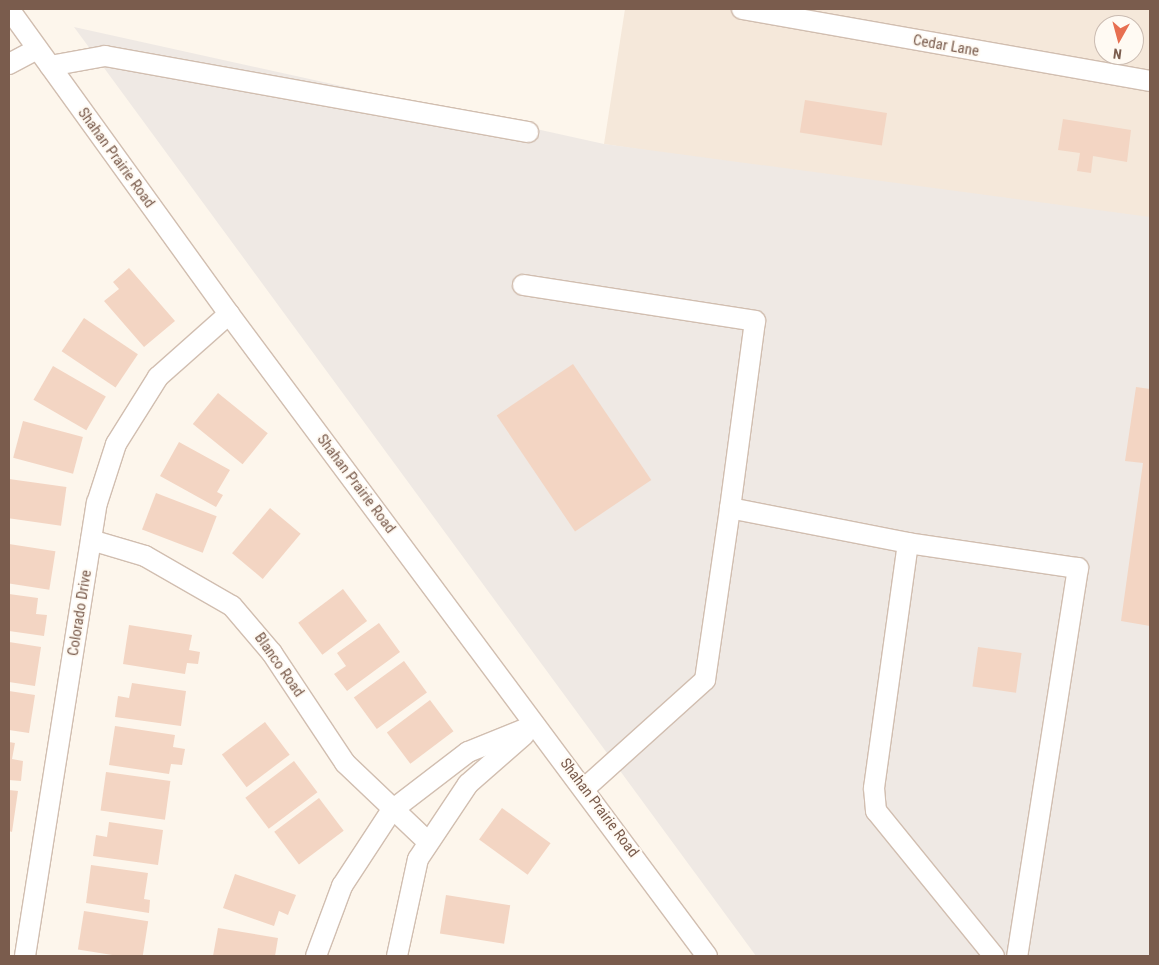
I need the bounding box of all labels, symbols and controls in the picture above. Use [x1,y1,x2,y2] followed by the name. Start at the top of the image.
[1094,15,1144,65] north arrow
[912,31,980,61] street label: Cedar Lane
[1112,45,1123,62] text: N
[74,105,158,211] street label: Shahan Prairie Road
[313,431,399,537] street label: Shahan Prairie Road
[64,569,96,657] street label: Colorado Drive
[250,629,308,701] street label: Blanco Road
[556,755,642,861] street label: Shahan Prairie Road

